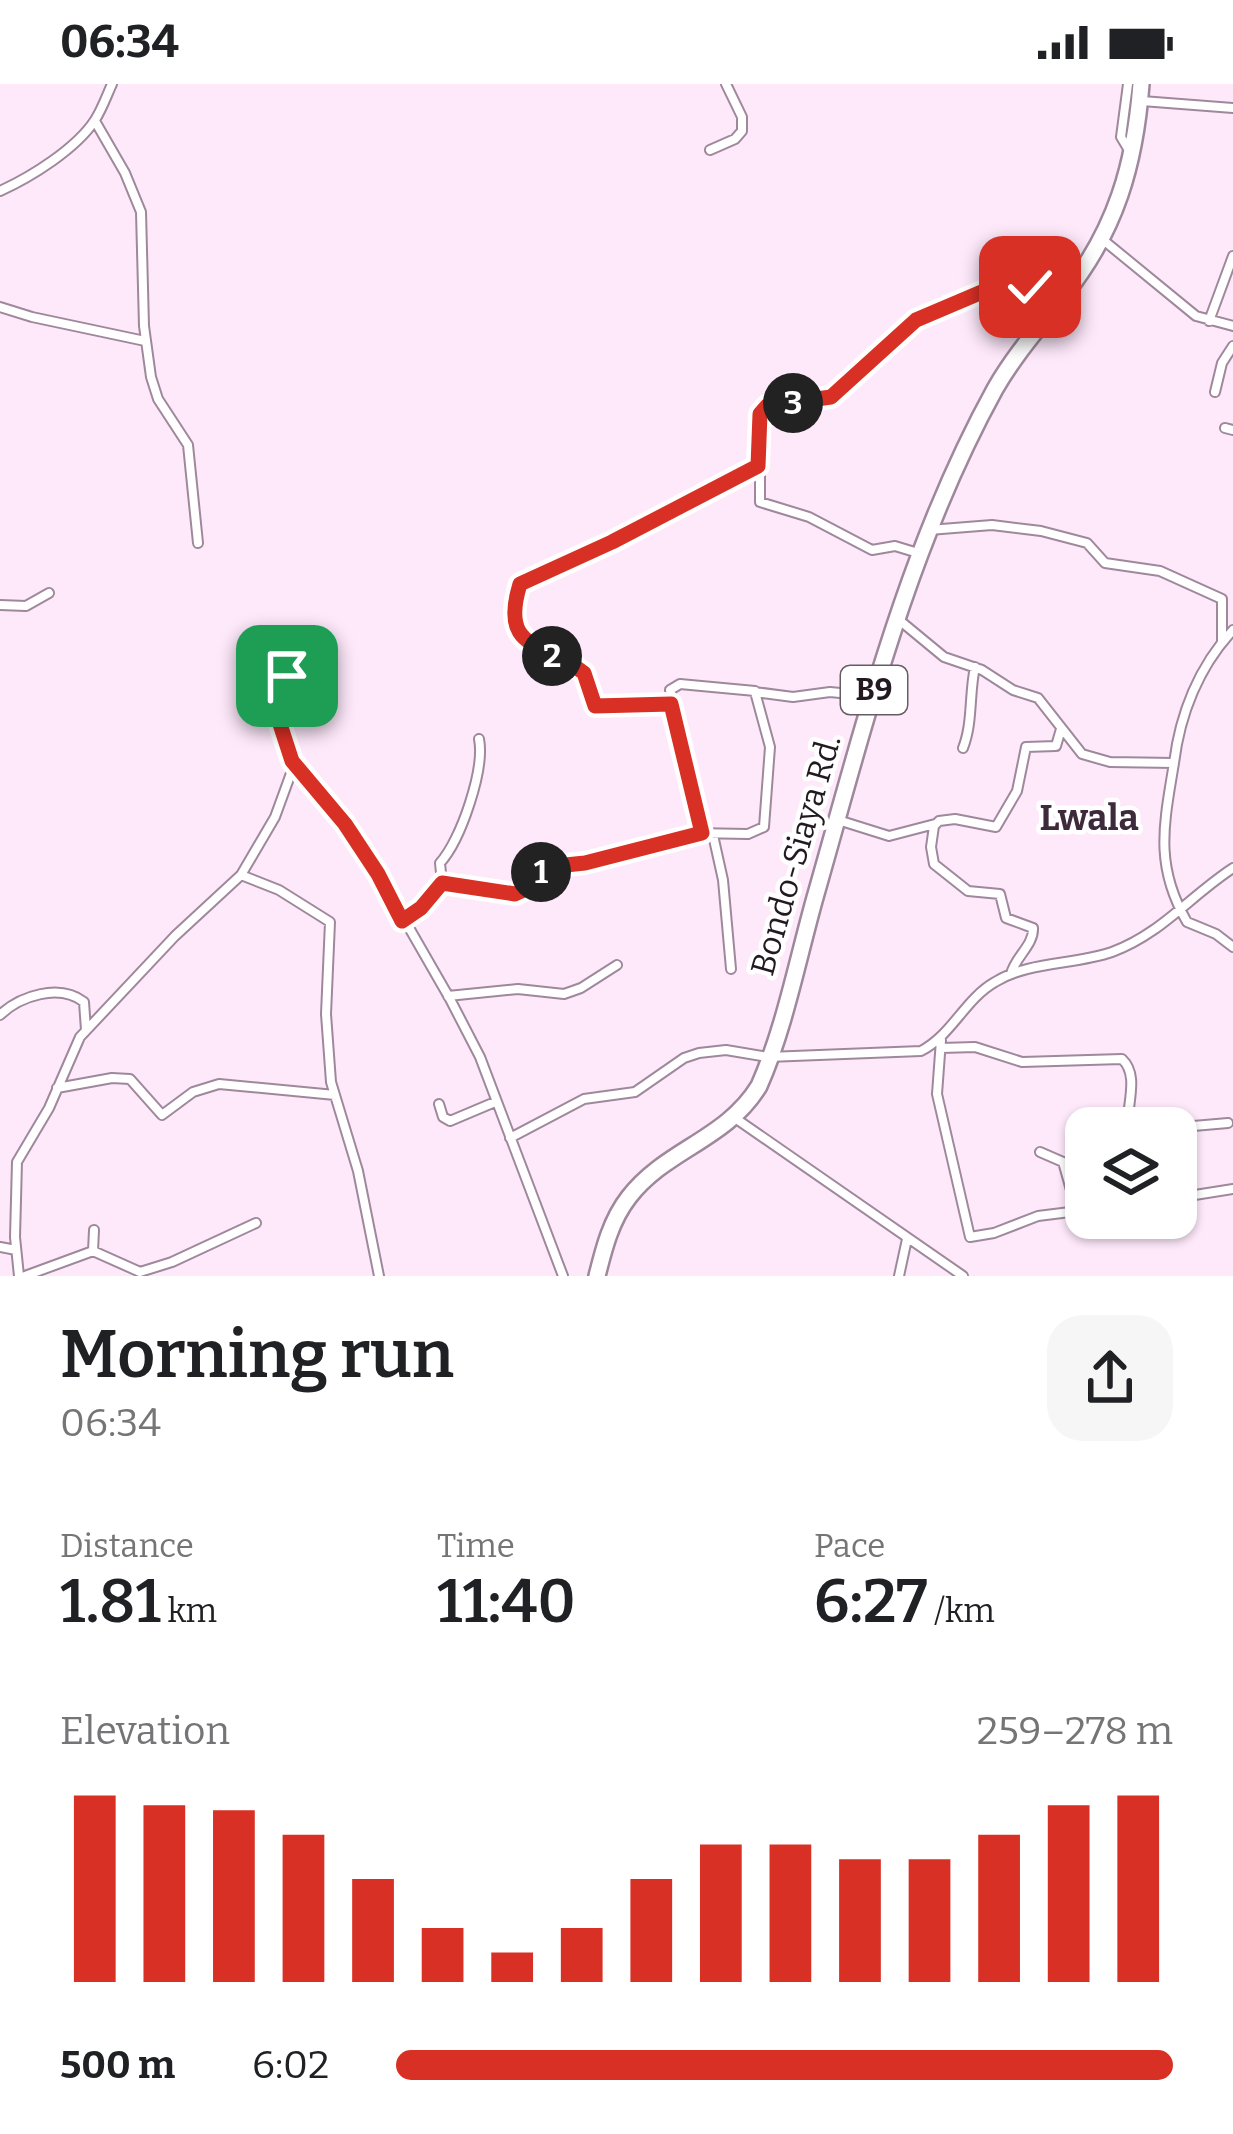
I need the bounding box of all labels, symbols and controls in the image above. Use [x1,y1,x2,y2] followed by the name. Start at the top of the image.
[60,15,179,69] text: 06:34
[979,236,1081,338] pin
[997,254,1063,320] icon: check
[763,373,823,433] pin: 3
[783,383,803,423] text: 3
[236,625,338,727] pin
[522,626,582,686] pin: 2
[543,636,561,676] text: 2
[254,643,320,709] icon: arrive
[841,666,907,714] road number: B9
[743,730,849,980] street label: Bondo-Siaya Rd.
[1039,796,1139,840] district label: Lwala
[511,842,571,902] pin: 1
[534,852,548,892] text: 1
[1065,1107,1197,1239] map controls
[1065,1107,1197,1239] button: layers
[60,1315,454,1394] text: Morning run
[1047,1315,1173,1441] button: share
[60,1400,161,1446] text: 06:34
[60,1526,194,1566] text: Distance
[437,1526,515,1566] text: Time
[814,1526,885,1566] text: Pace
[60,1566,161,1638] text: 1.81
[437,1566,576,1638] text: 11:40
[814,1566,928,1638] text: 6:27
[161,1591,217,1631] text: km
[928,1591,995,1631] text: /km
[60,1708,230,1754] text: Elevation
[977,1708,1173,1754] text: 259–278 m
[60,2042,175,2088] text: 500 m
[252,2042,329,2088] text: 6:02

